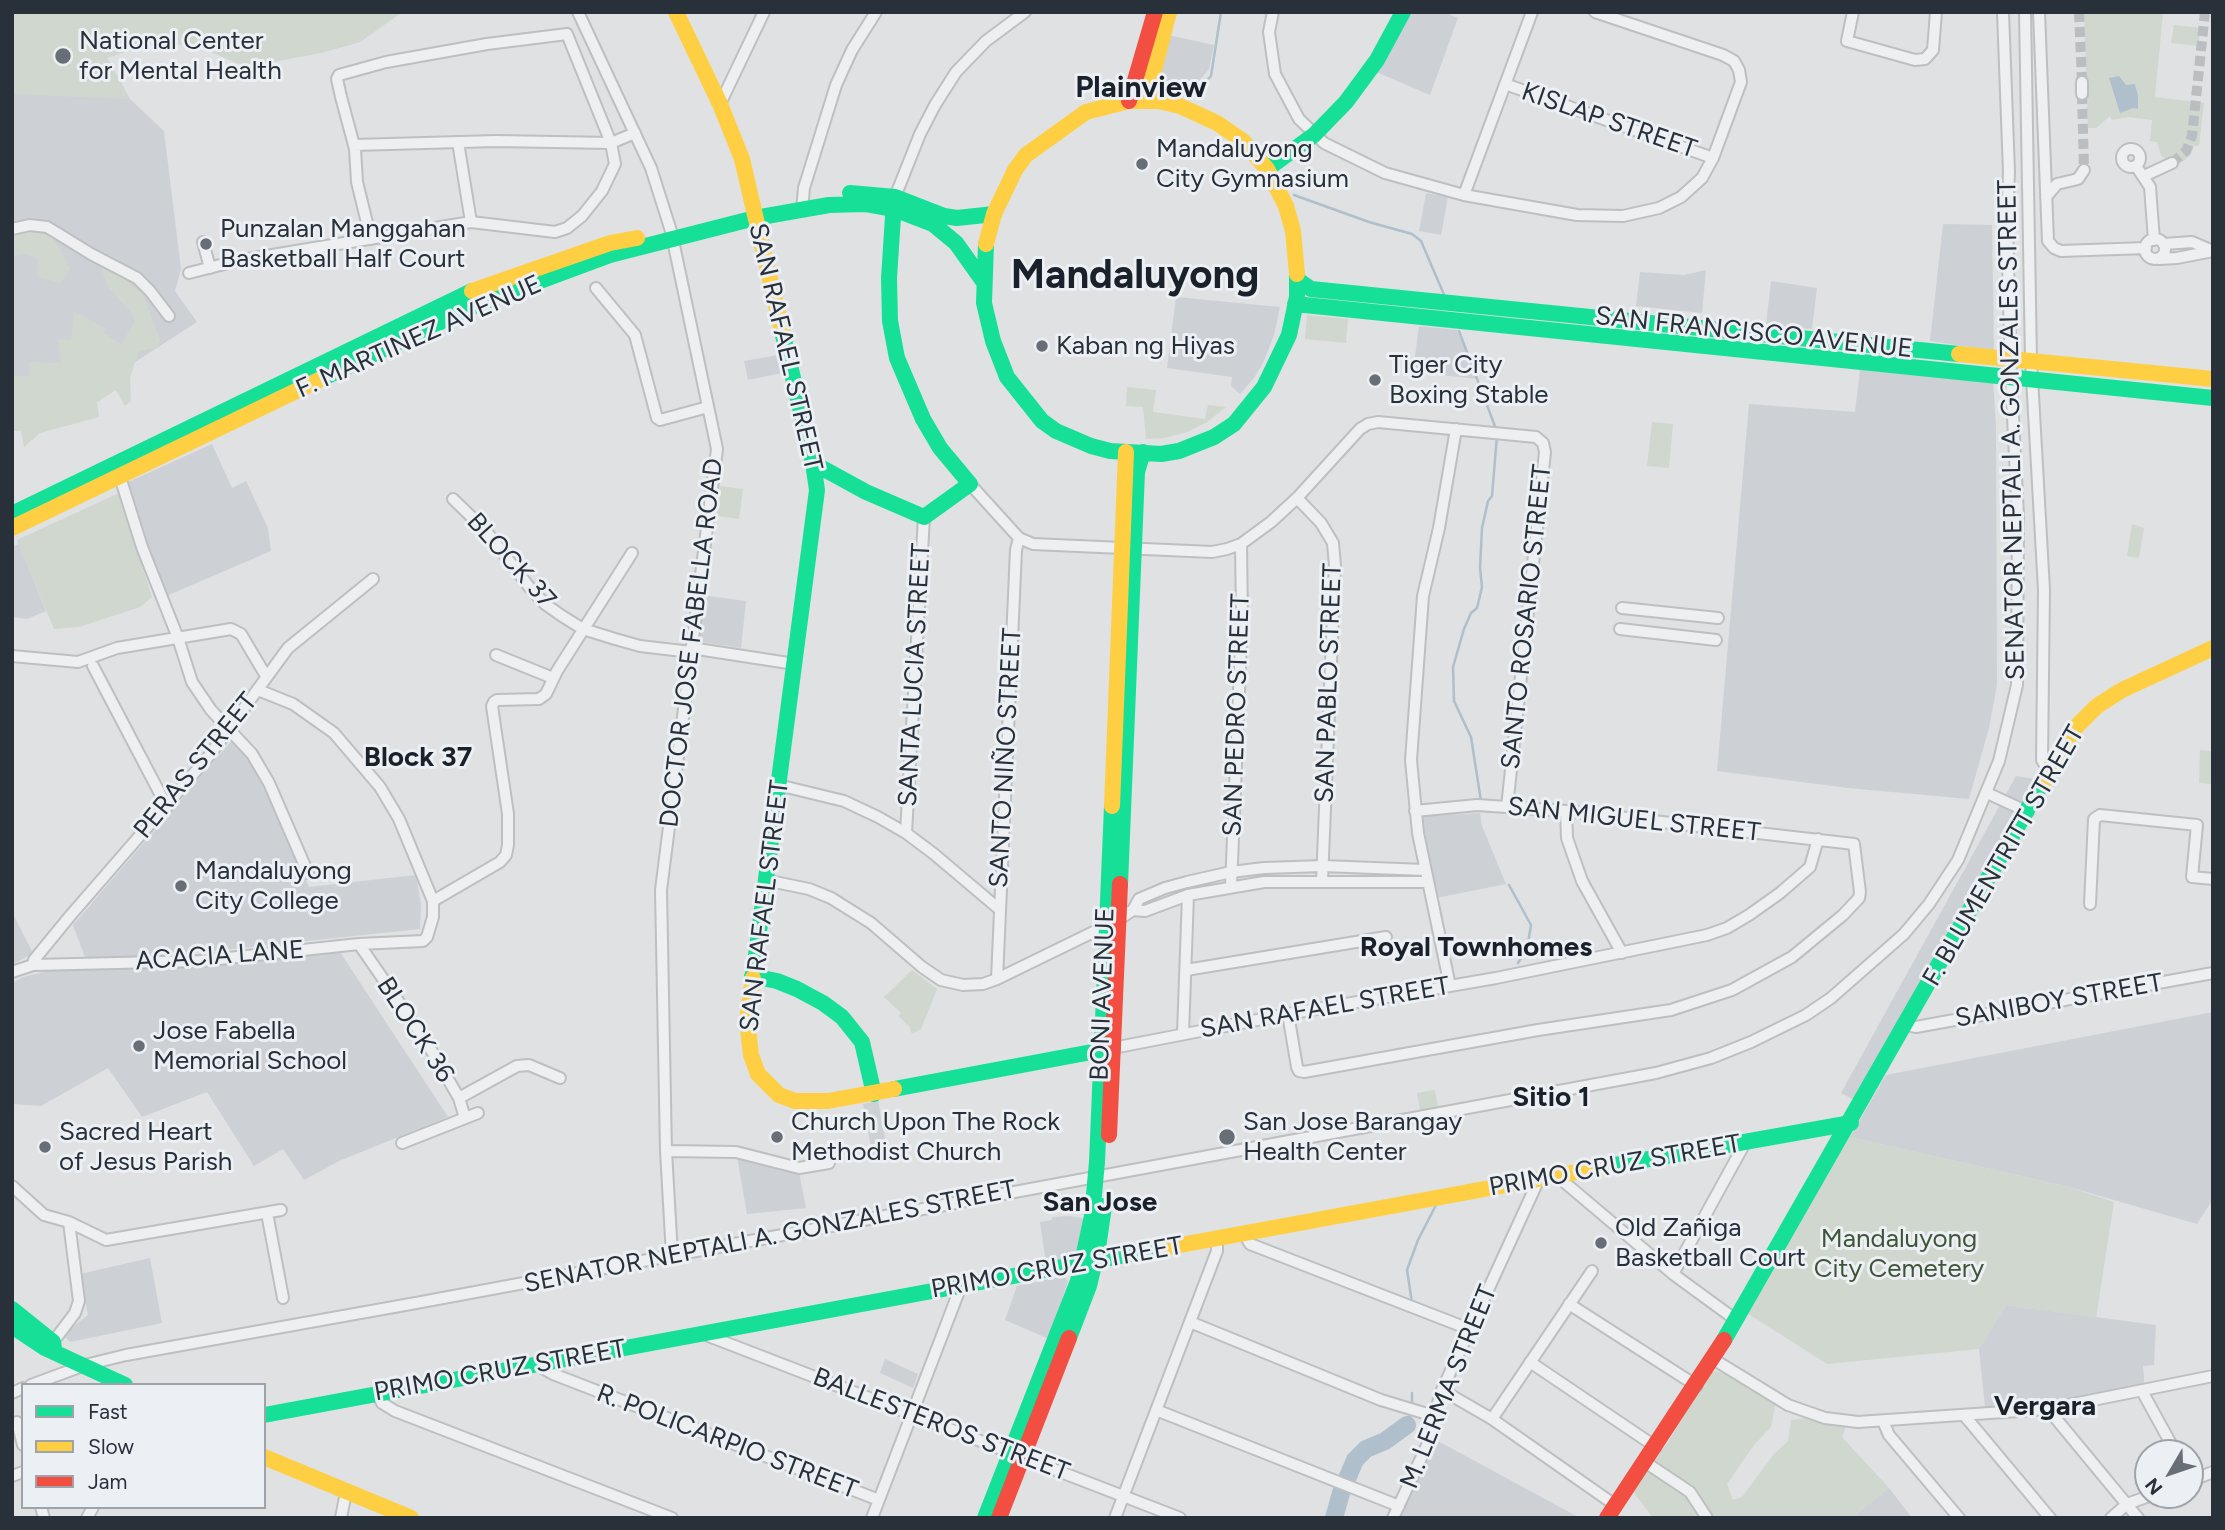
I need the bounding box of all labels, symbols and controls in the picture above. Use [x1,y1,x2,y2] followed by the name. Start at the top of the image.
[79,25,282,86] place label: National Center for Mental Health
[53,46,73,66] marker: National Center for Mental Health
[1075,70,1207,106] district label: Plainview
[1517,76,1701,166] street label: KISLAP STREET
[1156,133,1349,194] place label: Mandaluyong City Gymnasium
[1134,156,1150,172] marker: Mandaluyong City Gymnasium
[1992,180,2032,680] street label: SENATOR NEPTALI A. GONZALES STREET
[220,213,466,274] place label: Punzalan Manggahan Basketball Half Court
[741,220,829,474] street label: SAN RAFAEL STREET
[198,236,214,252] marker: Punzalan Manggahan Basketball Half Court
[1011,252,1259,300] district label: Mandaluyong
[291,269,547,405] street label: F. MARTINEZ AVENUE
[1594,301,1914,365] street label: SAN FRANCISCO AVENUE
[1056,330,1235,362] place label: Kaban ng Hiyas
[1034,338,1050,354] marker: Kaban ng Hiyas
[1389,349,1549,410] place label: Tiger City Boxing Stable
[1367,372,1383,388] marker: Tiger City Boxing Stable
[654,457,730,829] street label: DOCTOR JOSE FABELLA ROAD
[1495,463,1559,771] street label: SANTO ROSARIO STREET
[460,507,562,615] street label: BLOCK 37
[893,542,937,808] street label: SANTA LUCIA STREET
[1309,563,1349,803] street label: SAN PABLO STREET
[1217,593,1257,837] street label: SAN PEDRO STREET
[984,627,1028,889] street label: SANTO NIÑO STREET
[128,687,264,845] street label: PERAS STREET
[1917,720,2091,992] street label: F. BLUMENTRITT STREET
[364,741,472,775] district label: Block 37
[734,779,796,1033] street label: SAN RAFAEL STREET
[1506,791,1762,849] street label: SAN MIGUEL STREET
[195,855,352,917] place label: Mandaluyong City College
[173,878,189,894] marker: Mandaluyong City College
[1084,907,1122,1081] street label: BONI AVENUE
[1360,931,1592,965] district label: Royal Townhomes
[134,935,306,977] street label: ACACIA LANE
[1953,967,2165,1035] street label: SANIBOY STREET
[1198,971,1452,1045] street label: SAN RAFAEL STREET
[370,972,460,1088] street label: BLOCK 36
[153,1015,347,1076] place label: Jose Fabella Memorial School
[131,1038,147,1054] marker: Jose Fabella Memorial School
[1512,1081,1590,1115] district label: Sitio 1
[791,1106,1060,1168] place label: Church Upon The Rock Methodist Church
[1243,1106,1462,1168] place label: San Jose Barangay Health Center
[59,1116,232,1178] place label: Sacred Heart of Jesus Parish
[1217,1127,1237,1147] marker: San Jose Barangay Health Center
[1487,1128,1743,1204] street label: PRIMO CRUZ STREET
[769,1129,785,1145] marker: Church Upon The Rock Methodist Church
[37,1139,53,1155] marker: Sacred Heart of Jesus Parish
[521,1174,1019,1300] street label: SENATOR NEPTALI A. GONZALES STREET
[1043,1186,1157,1220] district label: San Jose
[1615,1212,1806,1274] place label: Old Zañiga Basketball Court
[1814,1223,1984,1284] park label: Mandaluyong City Cemetery
[929,1230,1185,1306] street label: PRIMO CRUZ STREET
[1593,1235,1609,1251] marker: Old Zañiga Basketball Court
[1394,1281,1504,1493] street label: M. LERMA STREET
[372,1333,628,1409] street label: PRIMO CRUZ STREET
[808,1362,1074,1488] street label: BALLESTEROS STREET
[592,1378,862,1506] street label: R. POLICARPIO STREET
[21,1383,266,1509] legend
[1994,1390,2096,1424] district label: Vergara
[88,1399,128,1424] text: Fast
[88,1434,134,1459] text: Slow
[2134,1439,2204,1509] north arrow
[88,1469,127,1494] text: Jam
[2140,1473,2167,1499] text: N

